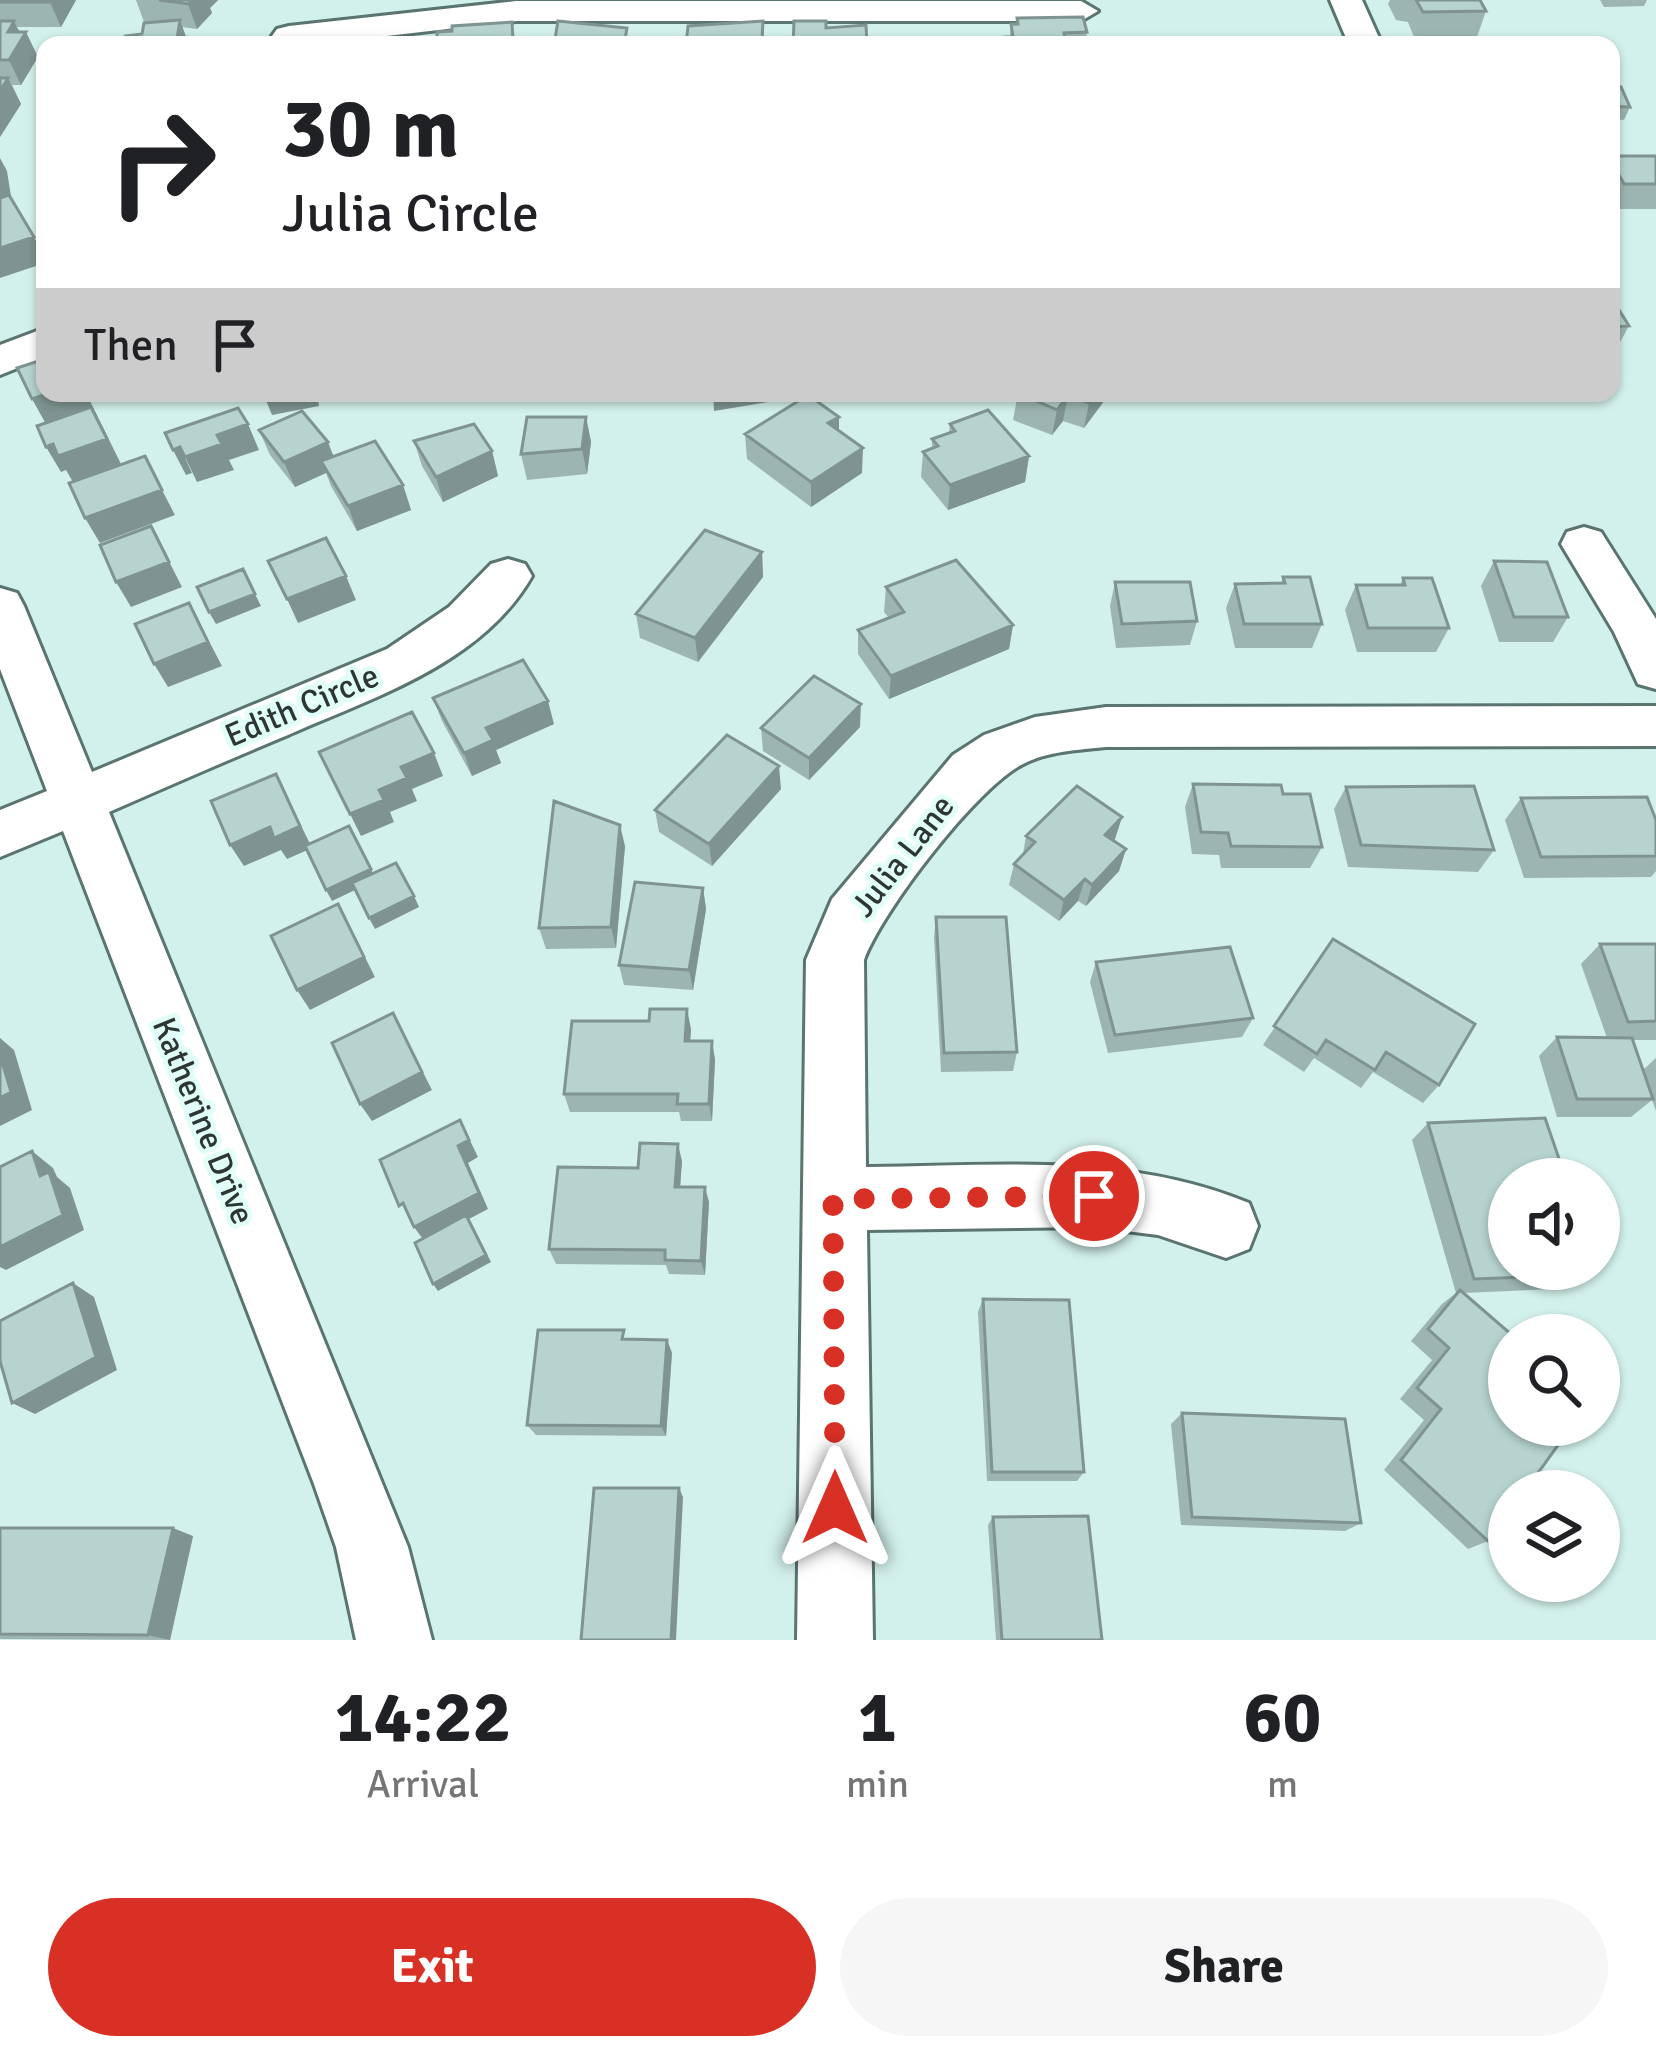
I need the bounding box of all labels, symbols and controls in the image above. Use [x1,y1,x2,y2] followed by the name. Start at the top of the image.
[282,77,459,181] text: 30 m
[84,84,240,240] icon: right
[282,180,539,247] text: Julia Circle
[202,312,268,378] icon: arrive
[84,318,178,373] text: Then
[219,655,385,757] street label: Edith Circle
[843,787,963,925] street label: Julia Lane
[143,1012,263,1230] street label: Katherine Drive
[1043,1145,1145,1247] pin
[1488,1158,1620,1602] map controls
[1488,1158,1620,1290] button: sound
[1061,1163,1127,1229] icon: arrive
[1488,1314,1620,1446] button: search
[772,1445,898,1571] position arrow
[1488,1470,1620,1602] button: layers
[335,1673,511,1762] text: 14:22
[858,1673,897,1762] text: 1
[1244,1673,1321,1762] text: 60
[367,1760,479,1808] text: Arrival
[846,1760,909,1808] text: min
[1267,1760,1298,1808] text: m
[48,1898,816,2036] button: Exit
[840,1898,1608,2036] button: Share

